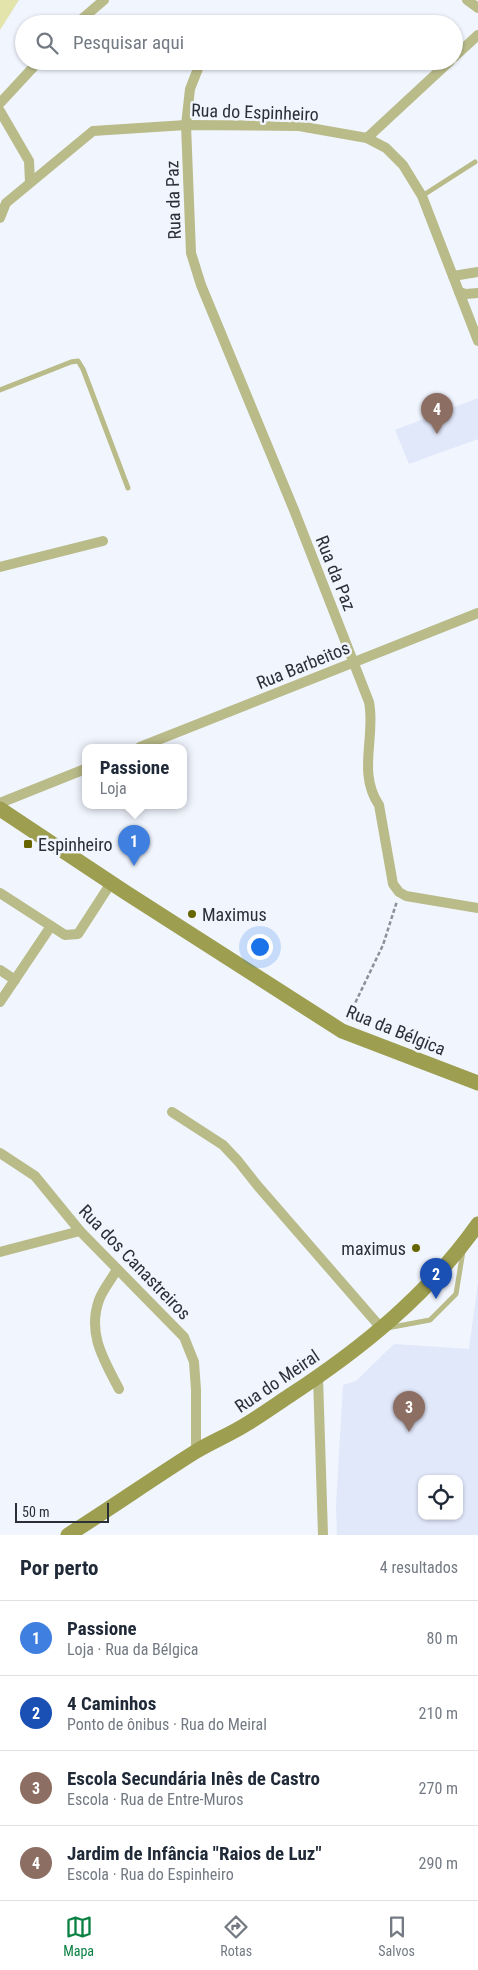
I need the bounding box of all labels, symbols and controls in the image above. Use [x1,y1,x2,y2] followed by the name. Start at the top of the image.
[15,15,463,70] search box
[33,29,61,57] icon: search
[73,31,184,54] text: Pesquisar aqui
[191,99,319,125] street label: Rua do Espinheiro
[161,160,185,240] street label: Rua da Paz
[421,393,453,434] pin: 4
[311,532,361,614] street label: Rua da Paz
[253,637,353,693] street label: Rua Barbeitos
[82,744,187,809] popup
[100,756,169,779] text: Passione
[100,779,127,798] text: Loja
[118,825,150,866] pin: 1
[38,834,113,855] place label: Espinheiro
[22,838,34,850] marker: Espinheiro
[202,904,267,925] place label: Maximus
[186,908,198,920] marker: Maximus
[247,934,273,960] your location
[343,1001,449,1059] street label: Rua da Bélgica
[75,1200,195,1324] street label: Rua dos Canastreiros
[341,1238,406,1259] place label: maximus
[410,1242,422,1254] marker: maximus
[420,1258,452,1299] pin: 2
[231,1345,323,1417] street label: Rua do Meiral
[393,1391,425,1432] pin: 3
[418,1475,463,1520] map controls
[418,1475,463,1520] button: locate
[15,1500,109,1523] scale bar
[22,1504,50,1520] text: 50 m
[20,1556,99,1580] text: Por perto
[380,1558,458,1577] text: 4 resultados
[67,1617,137,1640] text: Passione
[32,1629,40,1648] text: 1
[426,1629,458,1648] text: 80 m
[67,1640,199,1659] text: Loja · Rua da Bélgica
[67,1692,156,1715] text: 4 Caminhos
[32,1704,40,1723] text: 2
[419,1704,458,1723] text: 210 m
[67,1715,267,1734] text: Ponto de ônibus · Rua do Meiral
[67,1767,320,1790] text: Escola Secundária Inês de Castro
[32,1779,40,1798] text: 3
[419,1779,458,1798] text: 270 m
[67,1790,243,1809] text: Escola · Rua de Entre-Muros
[67,1842,322,1865] text: Jardim de Infância "Raios de Luz"
[32,1854,40,1873] text: 4
[419,1854,458,1873] text: 290 m
[67,1865,234,1884] text: Escola · Rua do Espinheiro
[63,1913,94,1959] tab: Mapa
[220,1913,252,1959] tab: Rotas
[378,1913,415,1959] tab: Salvos

